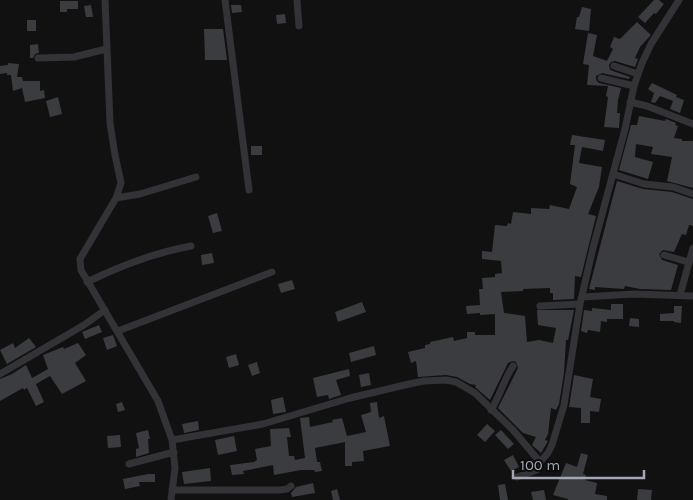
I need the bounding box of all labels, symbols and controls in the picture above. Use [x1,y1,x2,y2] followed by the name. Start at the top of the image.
[513,448,644,480] scale bar
[520,456,560,474] text: 100 m

